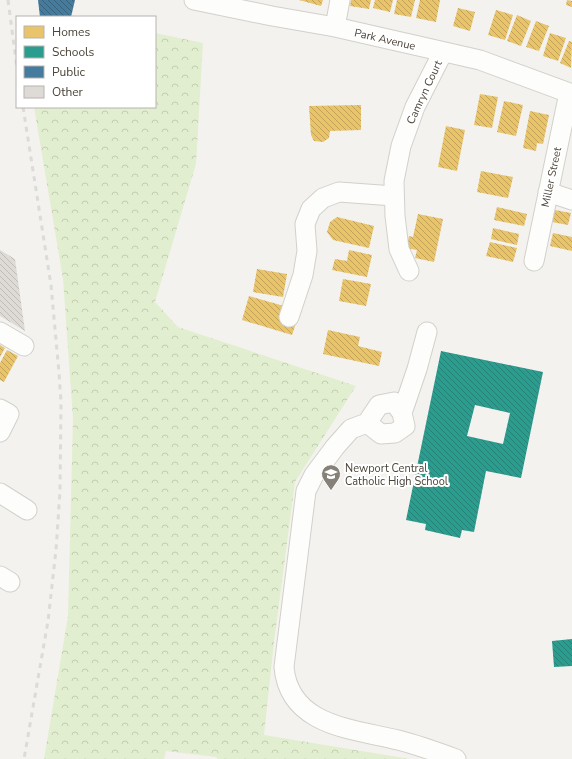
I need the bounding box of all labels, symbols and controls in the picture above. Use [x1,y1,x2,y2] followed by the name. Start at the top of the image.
[16,16,156,108] legend
[52,24,90,40] text: Homes
[353,25,417,54] street label: Park Avenue
[52,44,95,60] text: Schools
[403,58,446,127] street label: Camryn Court
[52,64,86,80] text: Public
[52,84,84,100] text: Other
[538,146,565,209] street label: Miller Street
[345,461,449,489] place label: Newport Central Catholic High School
[320,463,342,491] school or university icon: Newport Central Catholic High School

